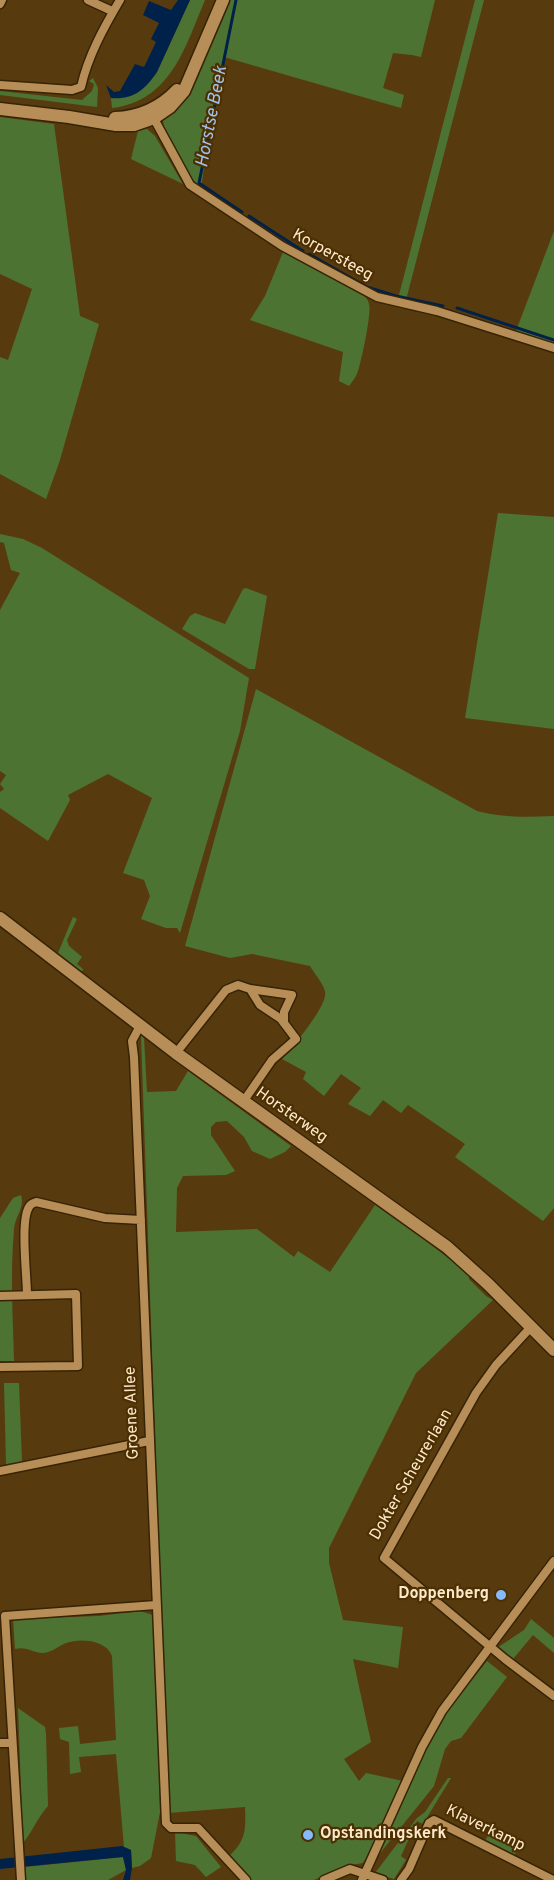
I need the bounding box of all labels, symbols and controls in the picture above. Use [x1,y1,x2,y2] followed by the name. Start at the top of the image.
[193,64,233,170] water label: Horstse Beek
[288,226,376,286] street label: Korpersteeg
[251,1084,331,1148] street label: Horsterweg
[122,1366,144,1460] street label: Groene Allee
[367,1406,457,1544] street label: Dokter Scheurerlaan
[398,1585,489,1605] place label: Doppenberg
[494,1588,508,1602] marker: Doppenberg
[442,1802,528,1856] street label: Klaverkamp
[320,1825,447,1845] place label: Opstandingskerk
[301,1828,315,1842] marker: Opstandingskerk

